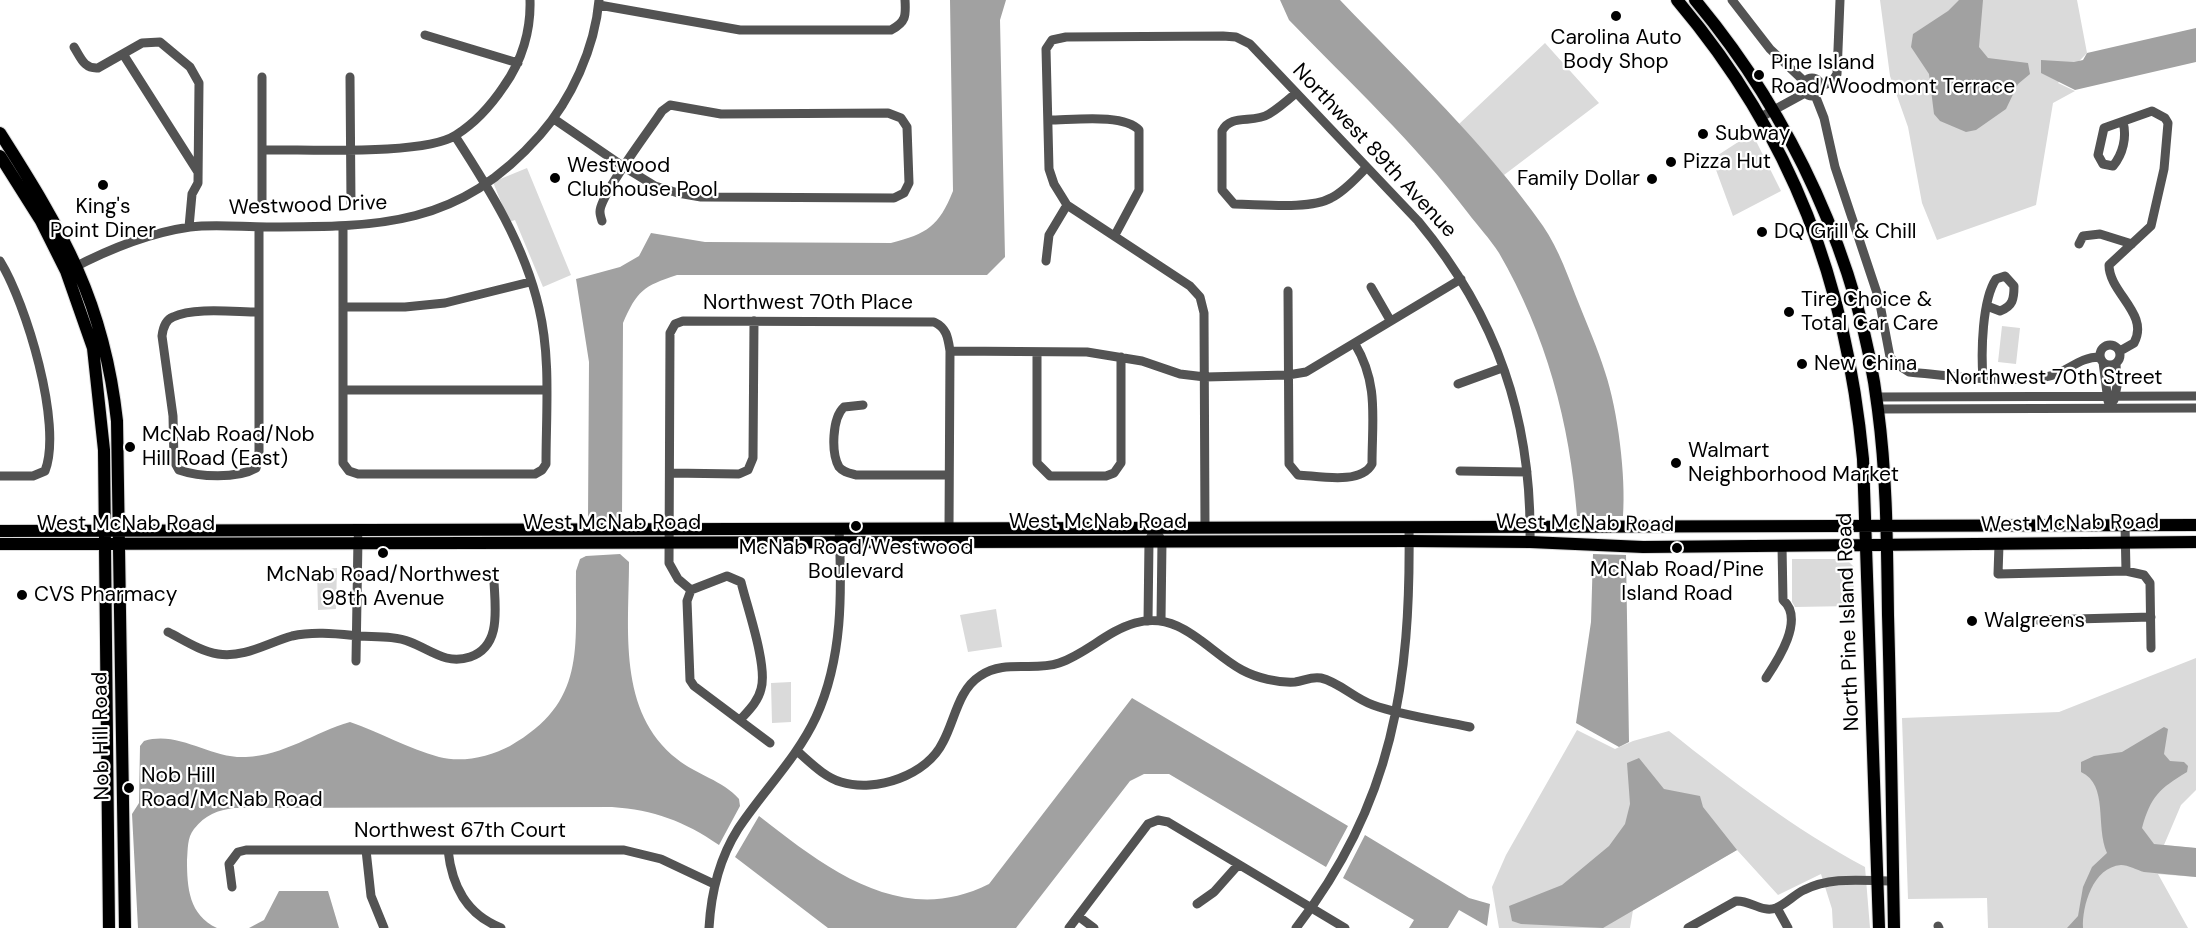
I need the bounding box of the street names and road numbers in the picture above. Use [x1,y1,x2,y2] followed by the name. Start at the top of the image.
[1287,59,1461,243] street label: Northwest 89th Avenue
[228,191,388,221] street label: Westwood Drive
[703,290,913,316] street label: Northwest 70th Place
[1945,365,2163,391] street label: Northwest 70th Street
[1009,509,1187,535] street label: West McNab Road
[523,510,701,536] street label: West McNab Road
[1496,510,1674,538] street label: West McNab Road
[1981,510,2159,538] street label: West McNab Road
[37,511,215,537] street label: West McNab Road
[1833,512,1865,732] street label: North Pine Island Road
[88,671,116,801] street label: Nob Hill Road
[354,818,566,844] street label: Northwest 67th Court

